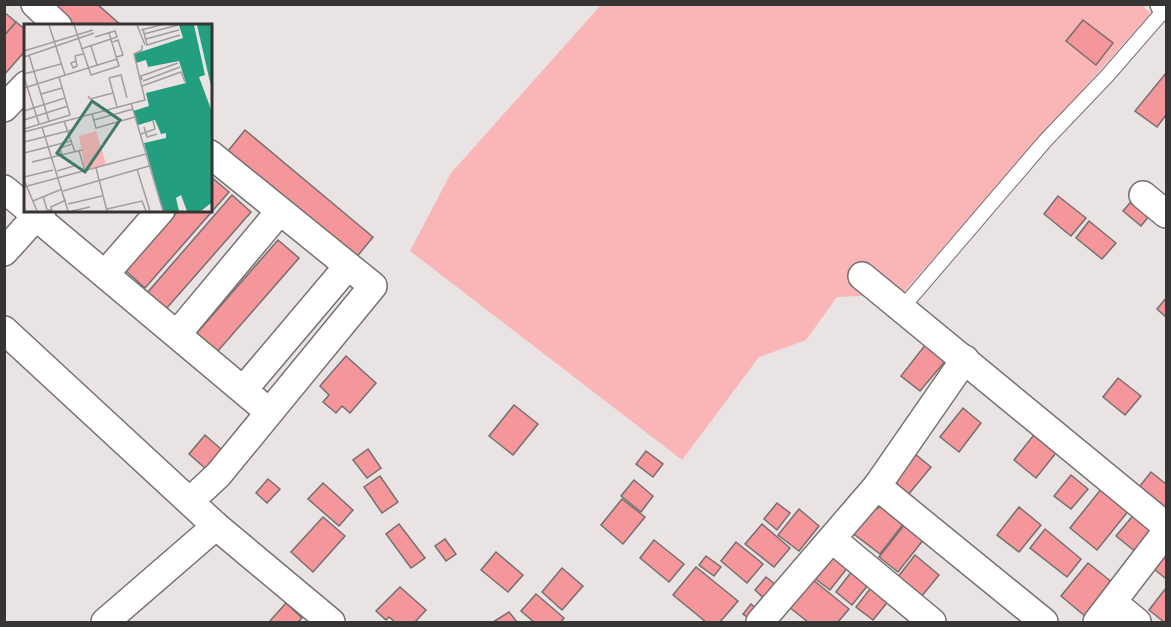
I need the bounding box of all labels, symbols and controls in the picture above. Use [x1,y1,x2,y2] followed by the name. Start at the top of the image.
[24,24,212,212] inset map

